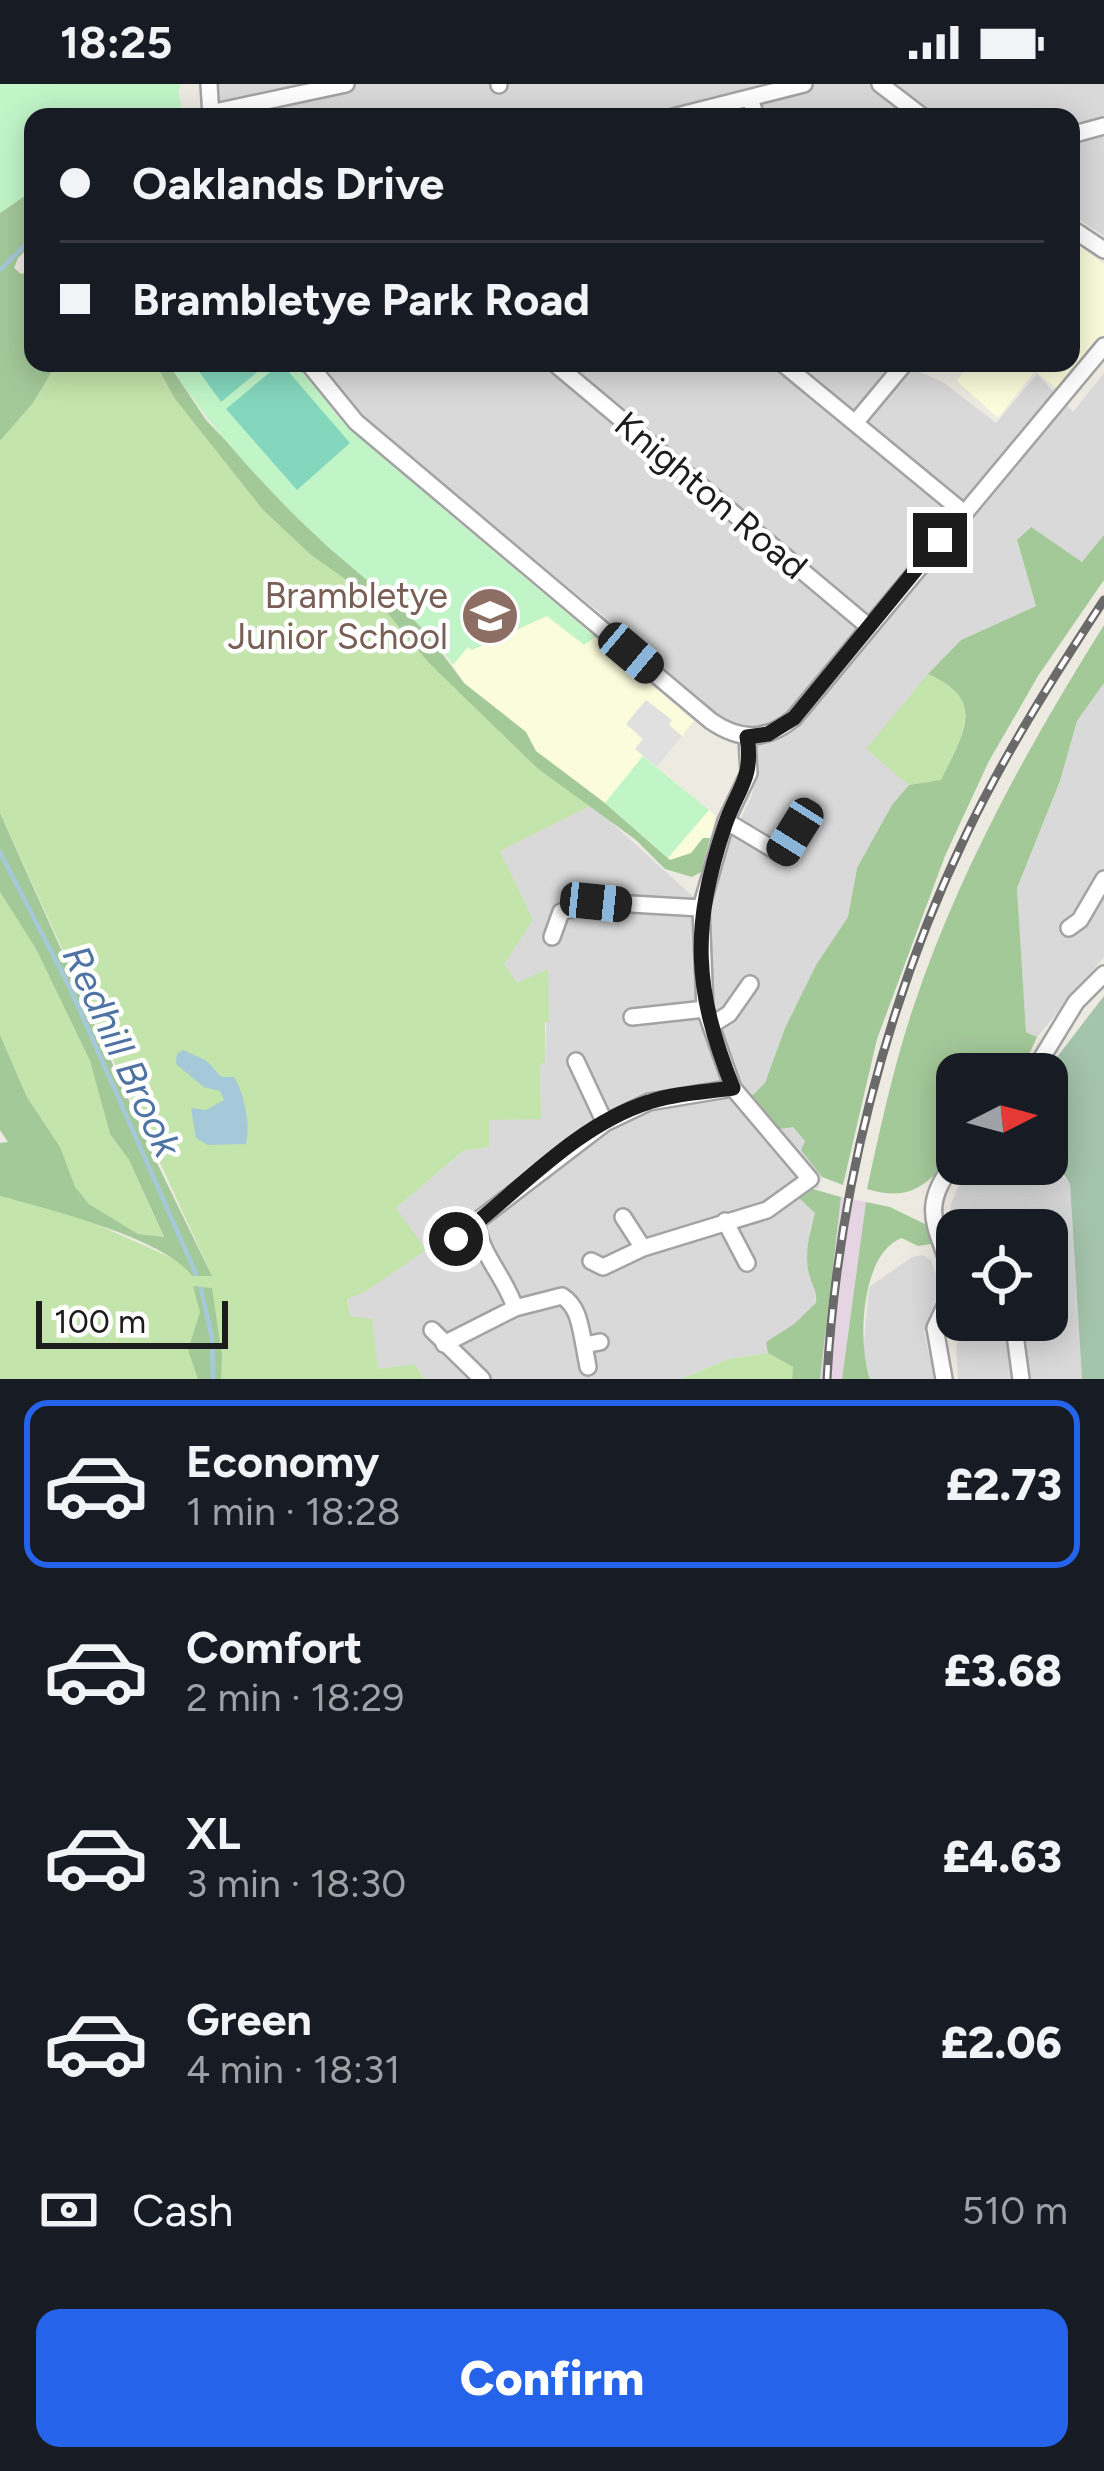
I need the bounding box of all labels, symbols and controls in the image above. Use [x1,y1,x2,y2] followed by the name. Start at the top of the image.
[60,15,172,69] text: 18:25
[132,156,444,210] text: Oaklands Drive
[132,272,590,326] text: Brambletye Park Road
[606,402,816,588] street label: Knighton Road
[913,513,967,567] route end
[228,574,448,658] place label: Brambletye Junior School
[459,585,521,647] school or university icon: Brambletye Junior School
[592,616,670,690] car
[761,792,829,872] car
[558,880,634,924] car
[53,938,192,1165] water label: Redhill Brook
[936,1053,1068,1185] north arrow
[936,1053,1068,1341] map controls
[936,1209,1068,1341] button: locate
[429,1212,483,1266] route start
[36,1295,228,1348] scale bar
[54,1302,146,1341] text: 100 m
[42,1430,150,1538] icon: car
[186,1434,379,1488] text: Economy
[946,1457,1062,1511] text: £2.73
[186,1488,401,1535] text: 1 min · 18:28
[42,1616,150,1724] icon: car
[186,1620,362,1674] text: Comfort
[944,1643,1062,1697] text: £3.68
[186,1674,404,1721] text: 2 min · 18:29
[42,1802,150,1910] icon: car
[186,1806,241,1860] text: XL
[942,1829,1062,1883] text: £4.63
[186,1860,406,1907] text: 3 min · 18:30
[42,1988,150,2096] icon: car
[186,1992,312,2046] text: Green
[941,2015,1062,2069] text: £2.06
[186,2046,400,2093] text: 4 min · 18:31
[36,2177,102,2243] icon: cash
[132,2183,233,2237] text: Cash
[962,2187,1068,2234] text: 510 m
[36,2309,1068,2447] button: Confirm

